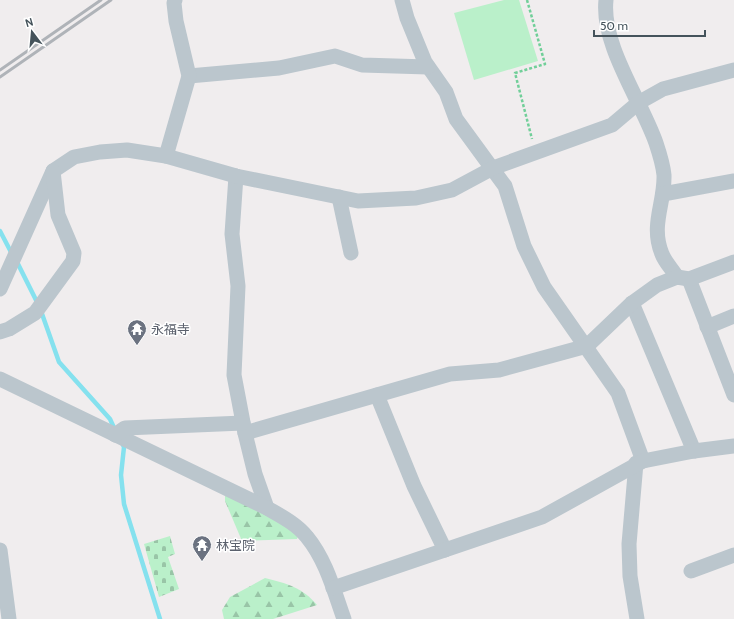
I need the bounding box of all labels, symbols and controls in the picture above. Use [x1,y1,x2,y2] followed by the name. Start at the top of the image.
[12,12,52,52] north arrow
[594,12,705,38] scale bar
[24,15,35,30] text: N
[600,18,628,33] text: 50 m
[126,318,148,346] temple icon: 永福寺
[151,321,190,337] place label: 永福寺
[191,534,213,562] temple icon: 林宝院
[216,537,255,553] place label: 林宝院

